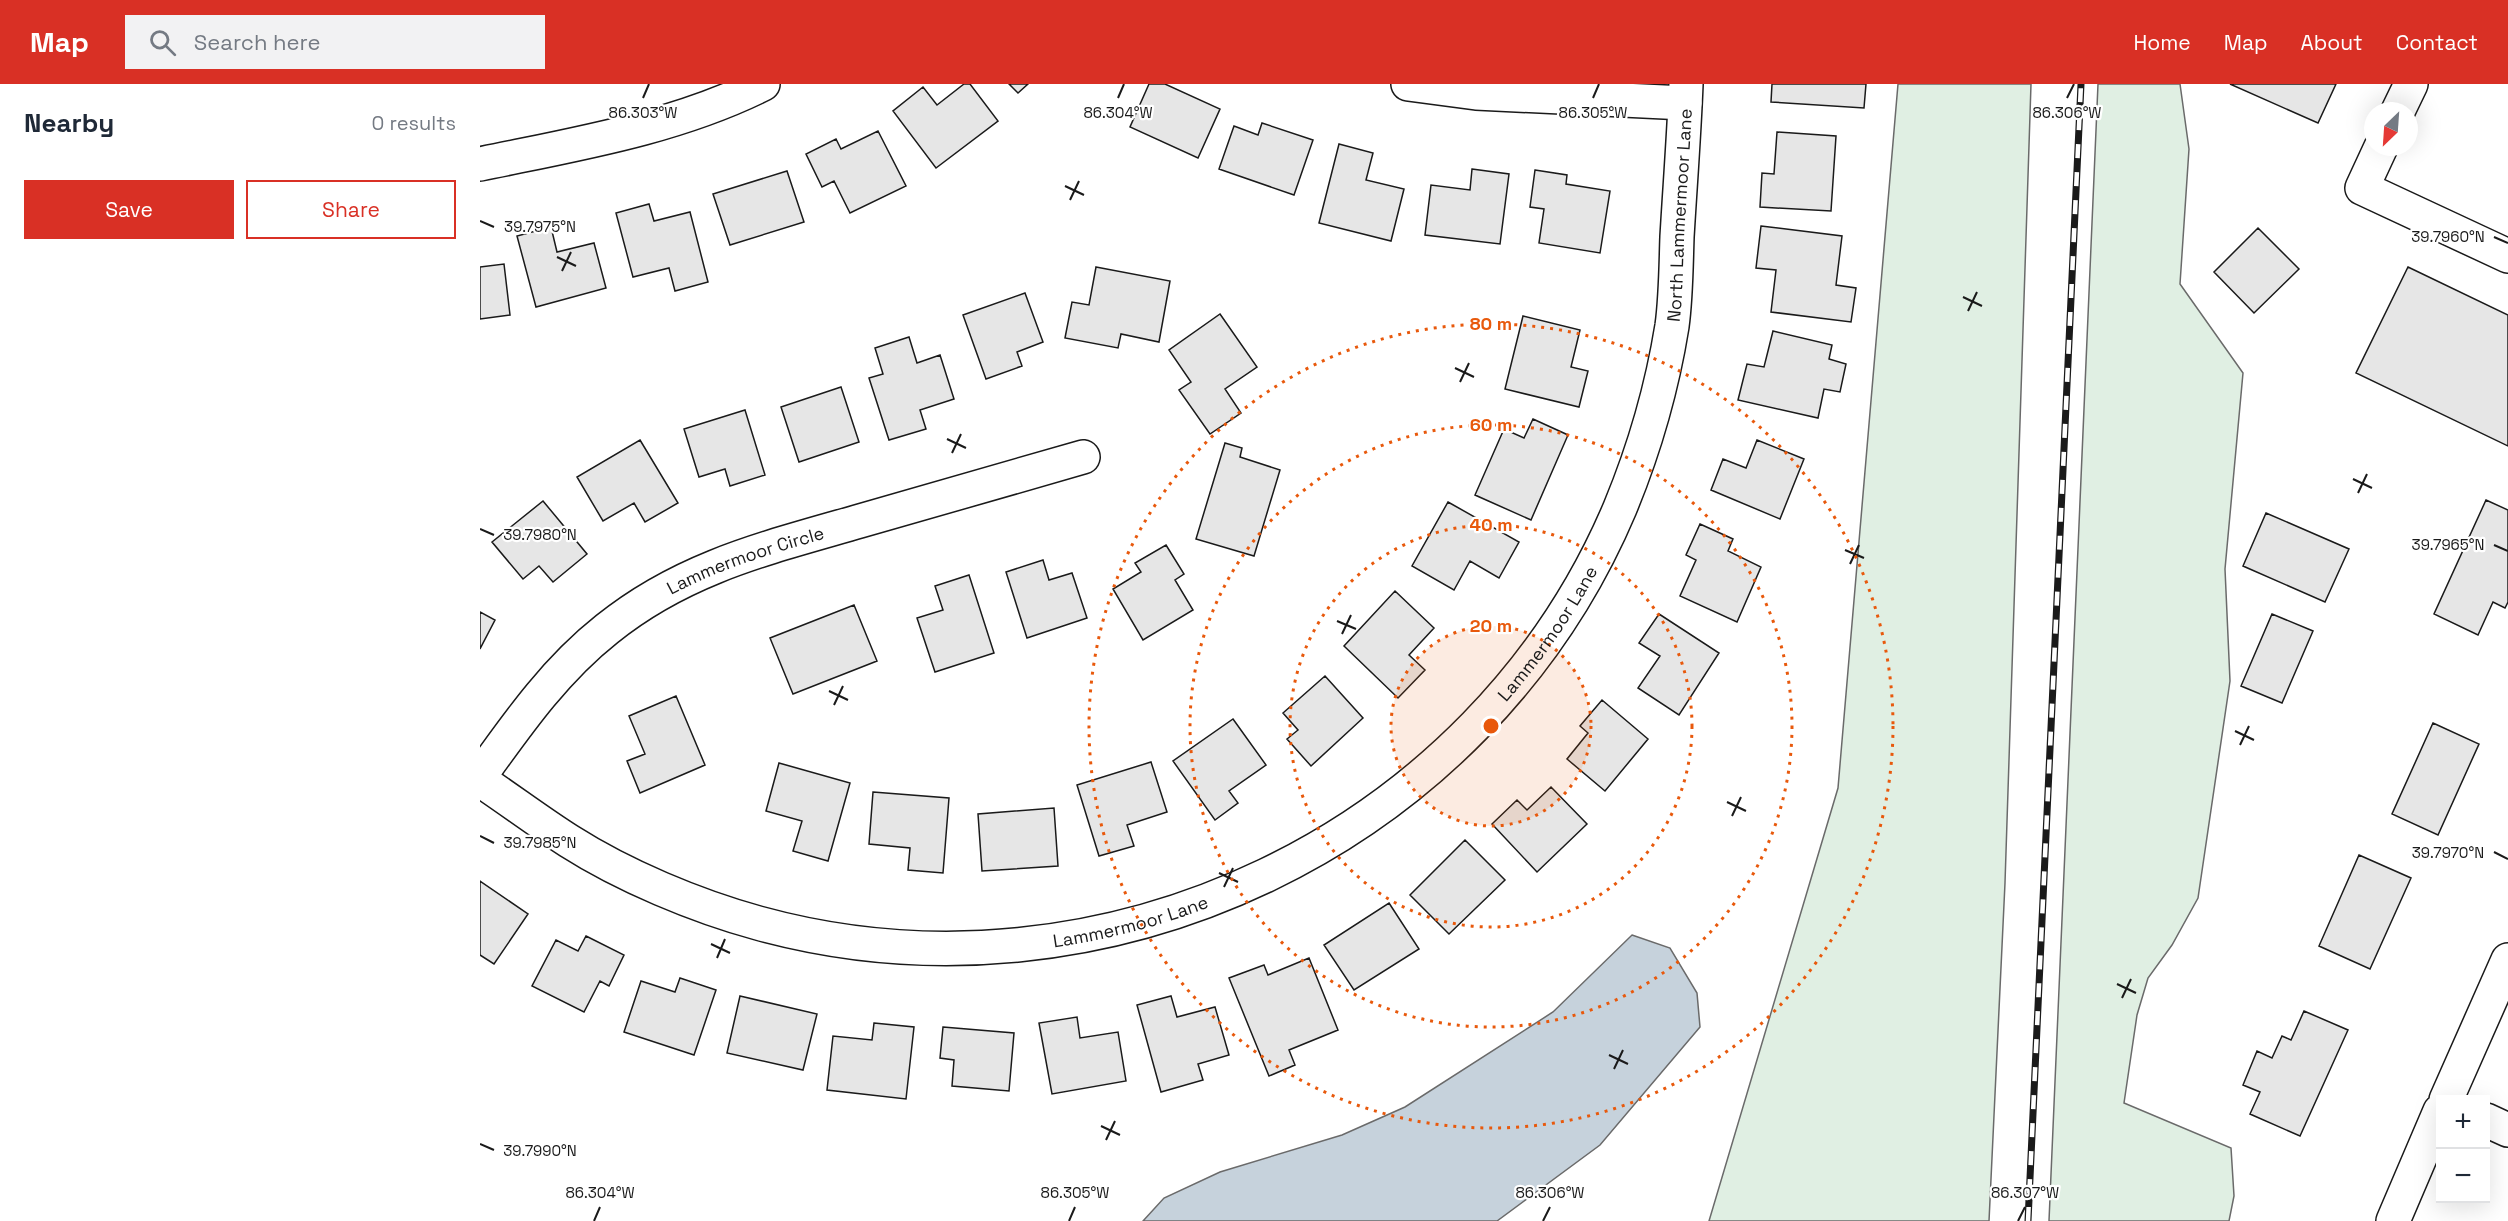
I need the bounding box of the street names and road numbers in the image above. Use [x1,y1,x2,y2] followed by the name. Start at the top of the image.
[1661,108,1696,323] street label: North Lammermoor Lane
[663,520,826,599] street label: Lammermoor Circle
[1492,561,1602,705] street label: Lammermoor Lane
[1051,890,1211,952] street label: Lammermoor Lane

